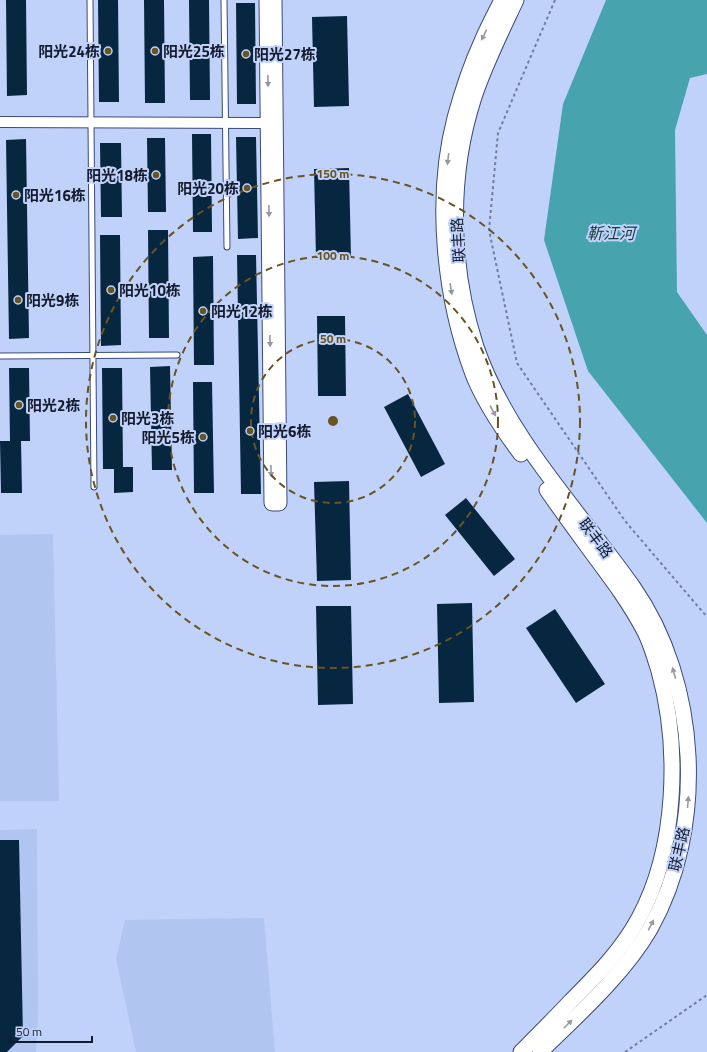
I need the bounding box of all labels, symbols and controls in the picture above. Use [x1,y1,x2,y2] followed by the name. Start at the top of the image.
[481,29,487,41] one-way arrow
[38,40,100,63] place label: 阳光24栋
[163,40,225,63] place label: 阳光25栋
[254,43,316,66] place label: 阳光27栋
[103,46,113,56] marker: 阳光24栋
[150,46,160,56] marker: 阳光25栋
[241,49,251,59] marker: 阳光27栋
[265,75,271,88] one-way arrow
[445,153,451,165] one-way arrow
[86,164,148,187] place label: 阳光18栋
[317,164,349,183] text: 150 m
[151,170,161,180] marker: 阳光18栋
[177,177,239,200] place label: 阳光20栋
[242,183,252,193] marker: 阳光20栋
[24,184,86,207] place label: 阳光16栋
[11,190,21,200] marker: 阳光16栋
[266,205,272,218] one-way arrow
[445,217,471,263] street label: 联丰路
[587,221,638,245] water label: 靳江河
[317,246,349,265] text: 100 m
[119,279,181,302] place label: 阳光10栋
[448,283,454,295] one-way arrow
[106,285,116,295] marker: 阳光10栋
[26,289,79,312] place label: 阳光9栋
[13,295,23,305] marker: 阳光9栋
[211,300,273,323] place label: 阳光12栋
[198,306,208,316] marker: 阳光12栋
[320,329,346,348] text: 50 m
[267,335,273,348] one-way arrow
[27,394,80,417] place label: 阳光2栋
[14,400,24,410] marker: 阳光2栋
[489,405,496,417] one-way arrow
[121,407,174,430] place label: 阳光3栋
[108,413,118,423] marker: 阳光3栋
[326,414,340,428] centre of rings
[258,420,311,443] place label: 阳光6栋
[142,426,195,449] place label: 阳光5栋
[245,426,255,436] marker: 阳光6栋
[198,432,208,442] marker: 阳光5栋
[268,465,274,478] one-way arrow
[573,513,619,563] street label: 联丰路
[671,667,677,679] one-way arrow
[684,796,691,808] one-way arrow
[663,824,695,874] street label: 联丰路
[648,920,655,931] one-way arrow
[10,1018,92,1044] scale bar
[563,1019,573,1029] one-way arrow
[16,1022,42,1041] text: 50 m

